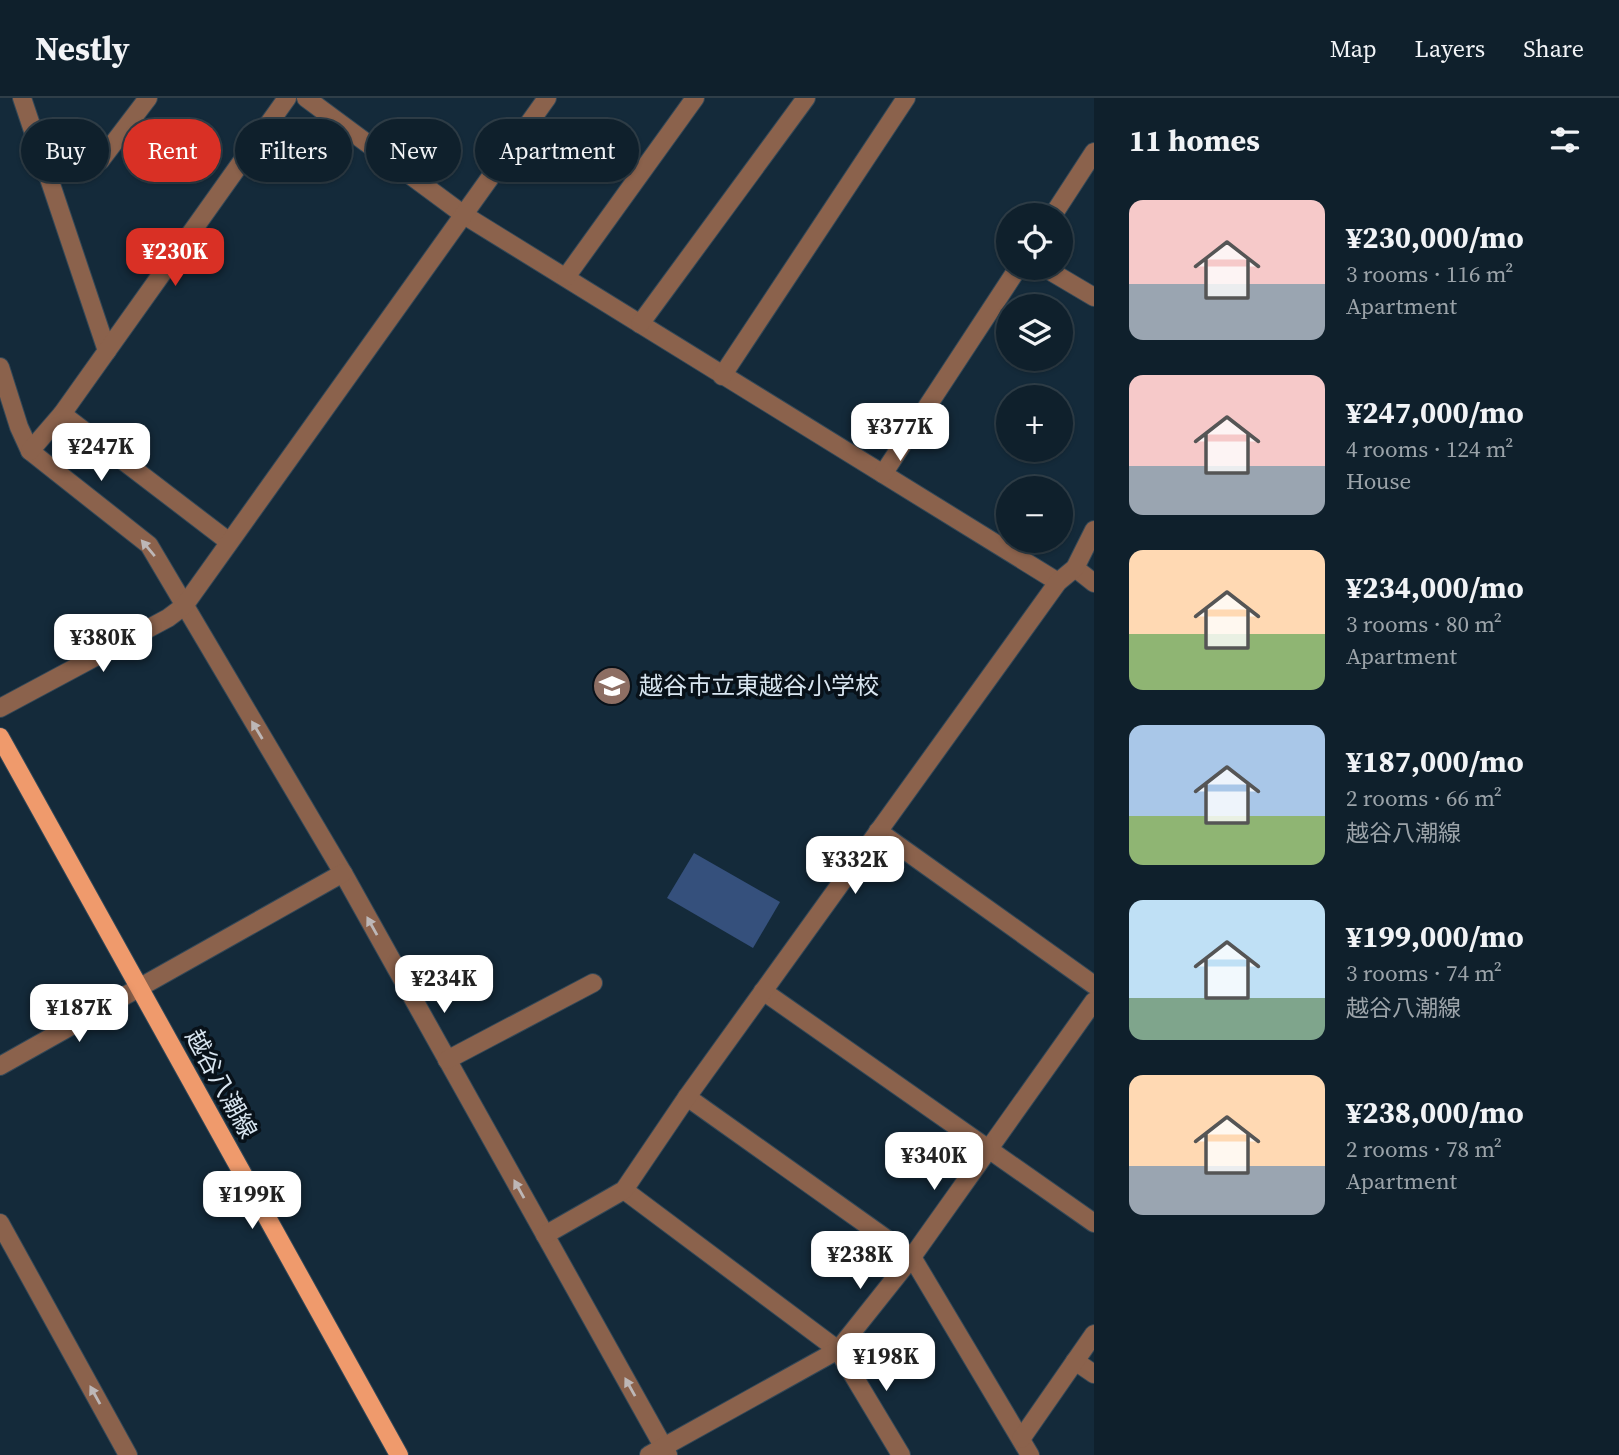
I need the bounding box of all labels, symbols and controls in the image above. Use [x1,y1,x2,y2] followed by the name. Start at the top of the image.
[35,26,130,71] text: Nestly
[1330,32,1377,65] text: Map
[1415,32,1485,65] text: Layers
[1523,32,1584,65] text: Share
[21,119,109,182] chip: Buy
[123,119,221,182] chip: Rent
[235,119,352,182] chip: Filters
[366,119,461,182] chip: New
[475,119,639,182] chip: Apartment
[1129,120,1260,161] text: 11 homes
[1546,121,1584,159] icon: filters
[996,203,1073,553] map controls
[996,203,1073,280] button: locate
[1346,217,1524,258] text: ¥230,000/mo
[126,228,224,288] pin: ¥230K
[1185,228,1269,312] icon: home
[142,235,208,267] text: ¥230K
[1346,258,1513,290] text: 3 rooms · 116 m²
[1346,290,1457,322] text: Apartment
[996,294,1073,371] button: layers
[996,385,1073,462] button: +
[1346,392,1524,433] text: ¥247,000/mo
[1185,403,1269,487] icon: home
[851,404,949,463] pin: ¥377K
[867,410,933,442] text: ¥377K
[52,424,150,483] pin: ¥247K
[68,430,134,462] text: ¥247K
[1346,433,1513,465] text: 4 rooms · 124 m²
[1346,465,1411,497] text: House
[996,476,1073,553] button: −
[141,539,156,556] one-way arrow
[1346,567,1524,608] text: ¥234,000/mo
[1185,578,1269,662] icon: home
[1346,608,1502,640] text: 3 rooms · 80 m²
[54,614,152,674] pin: ¥380K
[70,621,136,653] text: ¥380K
[1346,640,1457,672] text: Apartment
[591,665,633,707] school or university icon: 越谷市立東越谷小学校
[639,669,879,702] place label: 越谷市立東越谷小学校
[251,720,263,739] one-way arrow
[1346,741,1524,782] text: ¥187,000/mo
[1185,753,1269,837] icon: home
[1346,782,1502,814] text: 2 rooms · 66 m²
[1346,817,1461,849] text: 越谷八潮線
[806,836,904,896] pin: ¥332K
[822,843,888,875] text: ¥332K
[366,916,378,936] one-way arrow
[1346,916,1524,957] text: ¥199,000/mo
[1185,928,1269,1012] icon: home
[395,956,493,1015] pin: ¥234K
[1346,957,1502,989] text: 3 rooms · 74 m²
[411,962,477,994] text: ¥234K
[30,984,128,1044] pin: ¥187K
[46,991,112,1023] text: ¥187K
[1346,992,1461,1024] text: 越谷八潮線
[178,1023,265,1144] street label: 越谷八潮線
[1346,1092,1524,1133] text: ¥238,000/mo
[1185,1103,1269,1187] icon: home
[885,1132,983,1192] pin: ¥340K
[1346,1133,1502,1165] text: 2 rooms · 78 m²
[901,1139,967,1171] text: ¥340K
[1346,1165,1457,1197] text: Apartment
[203,1172,301,1231] pin: ¥199K
[219,1178,285,1210] text: ¥199K
[513,1179,525,1198] one-way arrow
[811,1232,909,1291] pin: ¥238K
[827,1238,893,1270] text: ¥238K
[837,1334,935,1393] pin: ¥198K
[853,1340,919,1372] text: ¥198K
[624,1378,636,1397] one-way arrow
[89,1386,101,1405] one-way arrow

